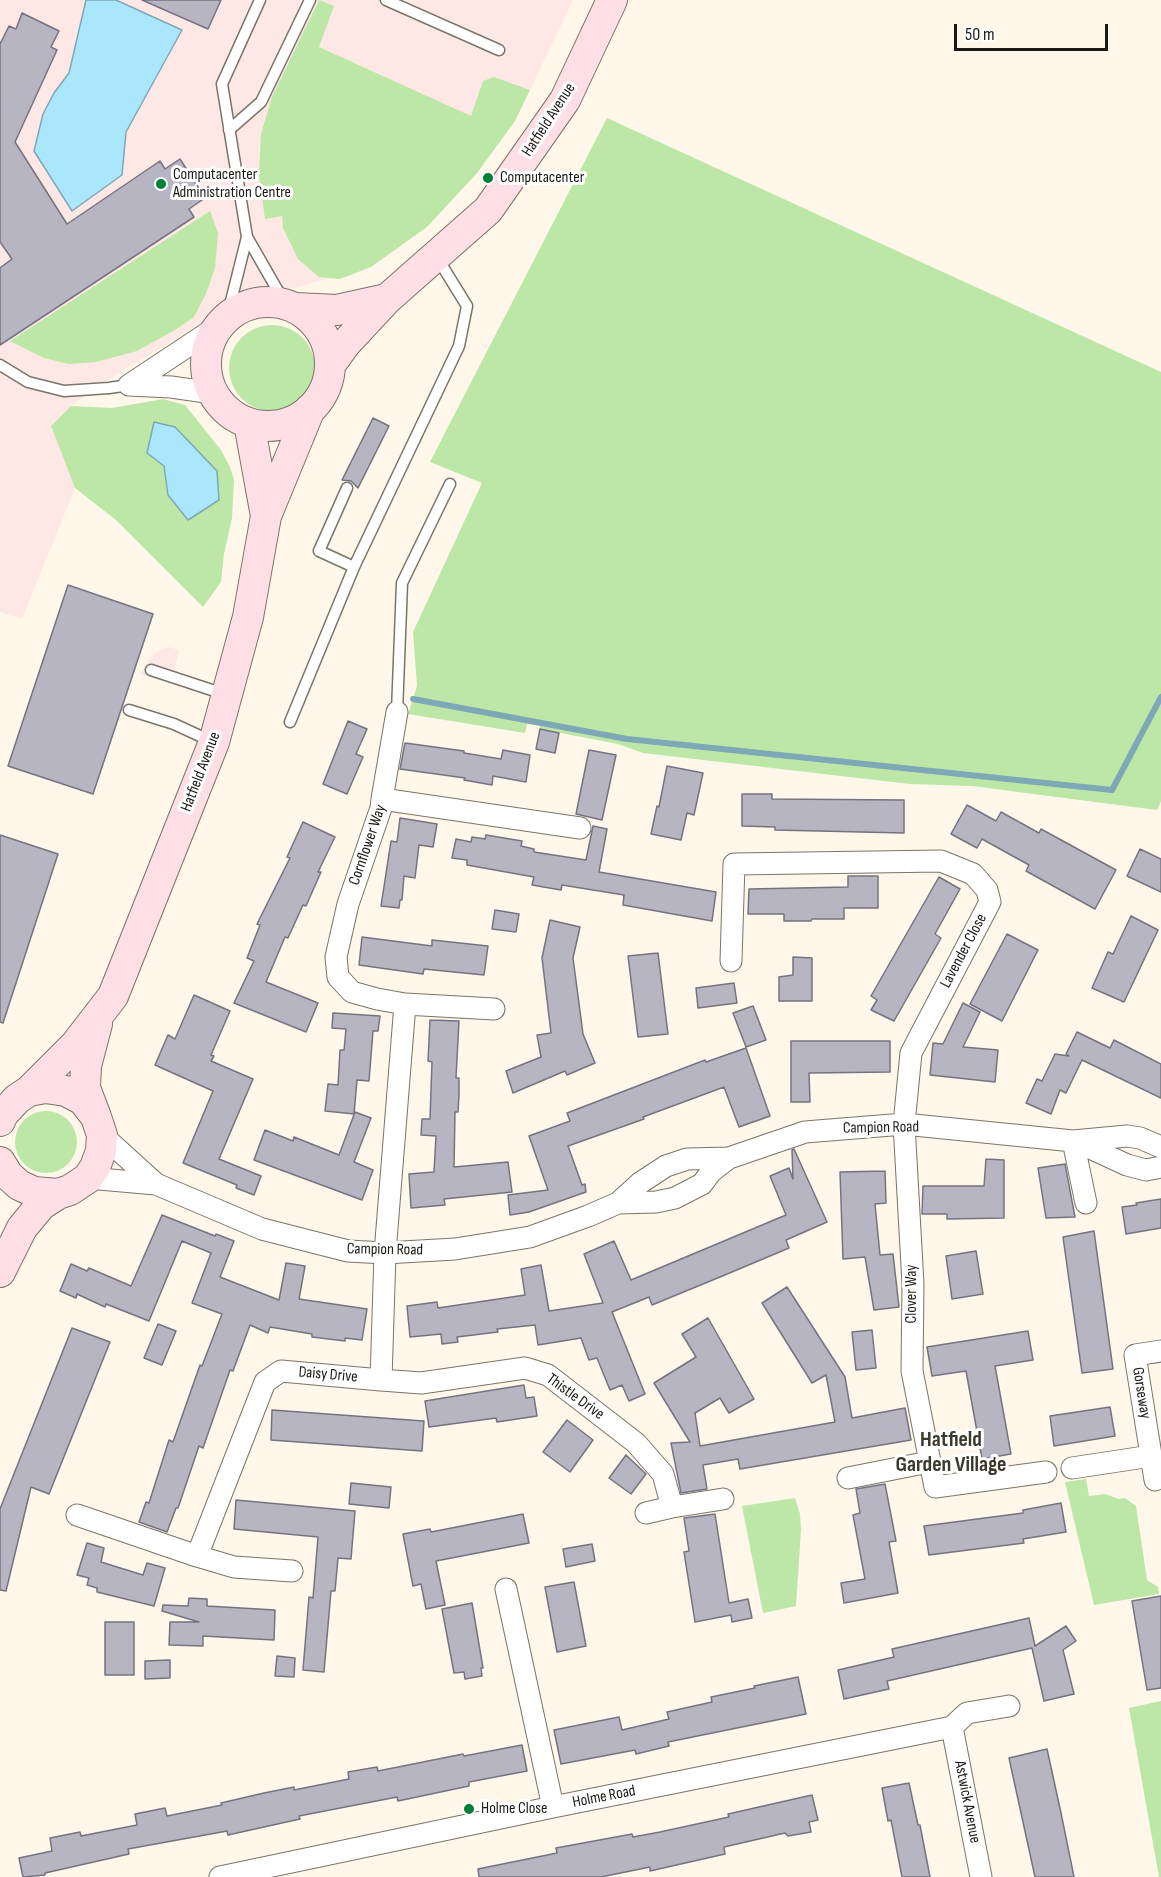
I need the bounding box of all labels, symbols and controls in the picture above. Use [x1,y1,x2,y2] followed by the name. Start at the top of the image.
[957,12,1112,50] scale bar
[965,24,995,45] text: 50 m
[518,80,580,160] street label: Hatfield Avenue
[173,165,291,203] place label: Computacenter Administration Centre
[500,168,584,188] place label: Computacenter
[481,171,495,185] marker: Computacenter
[154,177,168,191] marker: Computacenter Administration Centre
[177,729,225,815] street label: Hatfield Avenue
[345,802,391,888] street label: Cornflower Way
[936,911,992,991] street label: Lavender Close
[843,1118,919,1138] street label: Campion Road
[347,1240,423,1260] street label: Campion Road
[902,1264,922,1324] street label: Clover Way
[298,1363,358,1387] street label: Daisy Drive
[1127,1366,1155,1420] street label: Gorseway
[542,1370,608,1424] street label: Thistle Drive
[896,1427,1006,1478] district label: Hatfield Garden Village
[950,1759,984,1845] street label: Astwick Avenue
[571,1782,637,1812] street label: Holme Road
[481,1799,548,1819] place label: Holme Close
[462,1802,476,1816] marker: Holme Close

